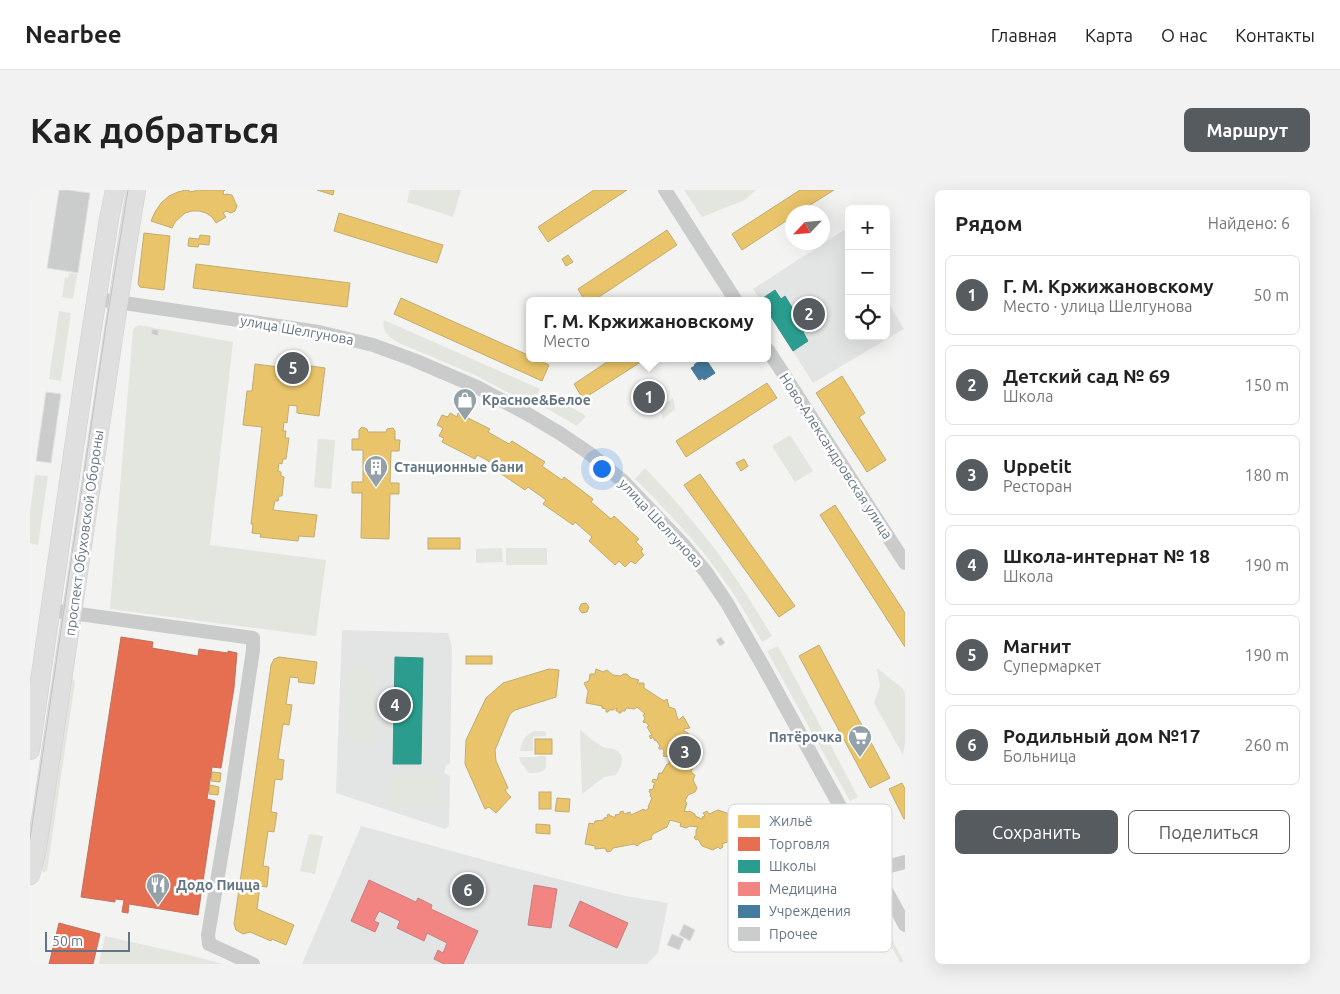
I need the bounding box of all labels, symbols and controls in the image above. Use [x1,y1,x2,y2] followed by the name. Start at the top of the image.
[25,21,122,48] text: Nearbee
[991,25,1057,45] text: Главная
[1085,25,1133,45] text: Карта
[1161,25,1207,45] text: О нас
[1235,25,1315,45] text: Контакты
[1184,108,1310,152] button: Маршрут
[30,110,279,150] text: Как добраться
[785,205,830,250] north arrow
[845,205,890,340] map controls
[845,205,890,250] button: +
[955,211,1023,235] text: Рядом
[1208,214,1290,232] text: Найдено: 6
[845,250,890,295] button: −
[1003,275,1214,297] text: Г. М. Кржижановскому
[967,286,977,304] text: 1
[1253,286,1289,304] text: 50 m
[793,295,825,333] pin: 2
[845,295,890,340] button: locate
[526,297,771,362] popup
[1003,297,1193,315] text: Место · улица Шелгунова
[543,310,754,332] text: Г. М. Кржижановскому
[239,312,355,348] street label: улица Шелгунова
[543,332,590,350] text: Место
[277,349,309,387] pin: 5
[1003,365,1170,387] text: Детский сад № 69
[776,370,896,542] street label: Ново-Александровская улица
[967,376,977,394] text: 2
[1244,376,1289,394] text: 150 m
[633,378,665,416] pin: 1
[452,387,478,421] shop icon: Красное&Белое
[1003,387,1053,405] text: Школа
[482,392,591,408] place label: Красное&Белое
[62,429,106,637] street label: проспект Обуховской Обороны
[363,454,389,488] building icon: Станционные бани
[1003,455,1072,477] text: Uppetit
[589,456,615,482] your location
[394,459,523,475] place label: Станционные бани
[967,466,977,484] text: 3
[1244,466,1289,484] text: 180 m
[616,475,706,571] street label: улица Шелгунова
[1003,477,1072,495] text: Ресторан
[1003,545,1210,567] text: Школа-интернат № 18
[967,556,977,574] text: 4
[1244,556,1289,574] text: 190 m
[1003,567,1053,585] text: Школа
[1003,635,1071,657] text: Магнит
[967,646,977,664] text: 5
[1244,646,1289,664] text: 190 m
[1003,657,1101,675] text: Супермаркет
[379,686,411,724] pin: 4
[847,724,873,758] supermarket icon: Пятёрочка
[1003,725,1200,747] text: Родильный дом №17
[769,729,842,745] place label: Пятёрочка
[669,733,701,771] pin: 3
[967,736,977,754] text: 6
[1244,736,1289,754] text: 260 m
[1003,747,1076,765] text: Больница
[728,804,892,952] legend
[955,810,1118,854] button: Сохранить
[1128,810,1290,854] button: Поделиться
[769,813,813,829] text: Жильё
[769,836,830,852] text: Торговля
[769,858,816,874] text: Школы
[452,871,484,909] pin: 6
[145,872,171,906] restaurant icon: Додо Пицца
[176,877,260,893] place label: Додо Пицца
[769,881,837,897] text: Медицина
[769,903,851,919] text: Учреждения
[769,926,818,942] text: Прочее
[45,929,130,952] scale bar
[52,933,83,949] text: 50 m

